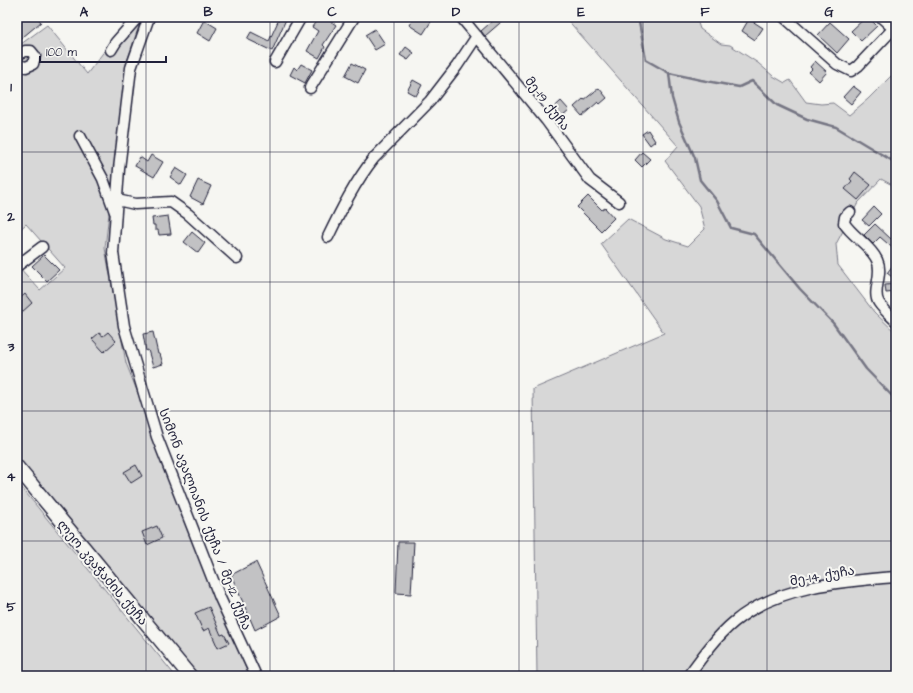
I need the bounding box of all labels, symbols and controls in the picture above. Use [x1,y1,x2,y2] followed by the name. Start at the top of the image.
[80,3,89,21] text: A
[203,3,213,21] text: B
[327,3,337,21] text: C
[452,3,461,21] text: D
[577,3,585,21] text: E
[700,3,710,21] text: F
[824,3,834,21] text: G
[40,38,166,64] scale bar
[46,44,77,61] text: 100 m
[520,73,574,134] street label: მე-19 ქუჩა
[10,78,12,96] text: 1
[6,208,15,226] text: 2
[7,338,15,356] text: 3
[154,406,256,633] street label: სიმონ ავალიანის ქუჩა / მე-12 ქუჩა
[7,468,16,486] text: 4
[53,516,152,629] street label: ლეო კვაჭაძის ქუჩა
[788,561,856,591] street label: მე-14 ქუჩა
[6,598,16,616] text: 5

